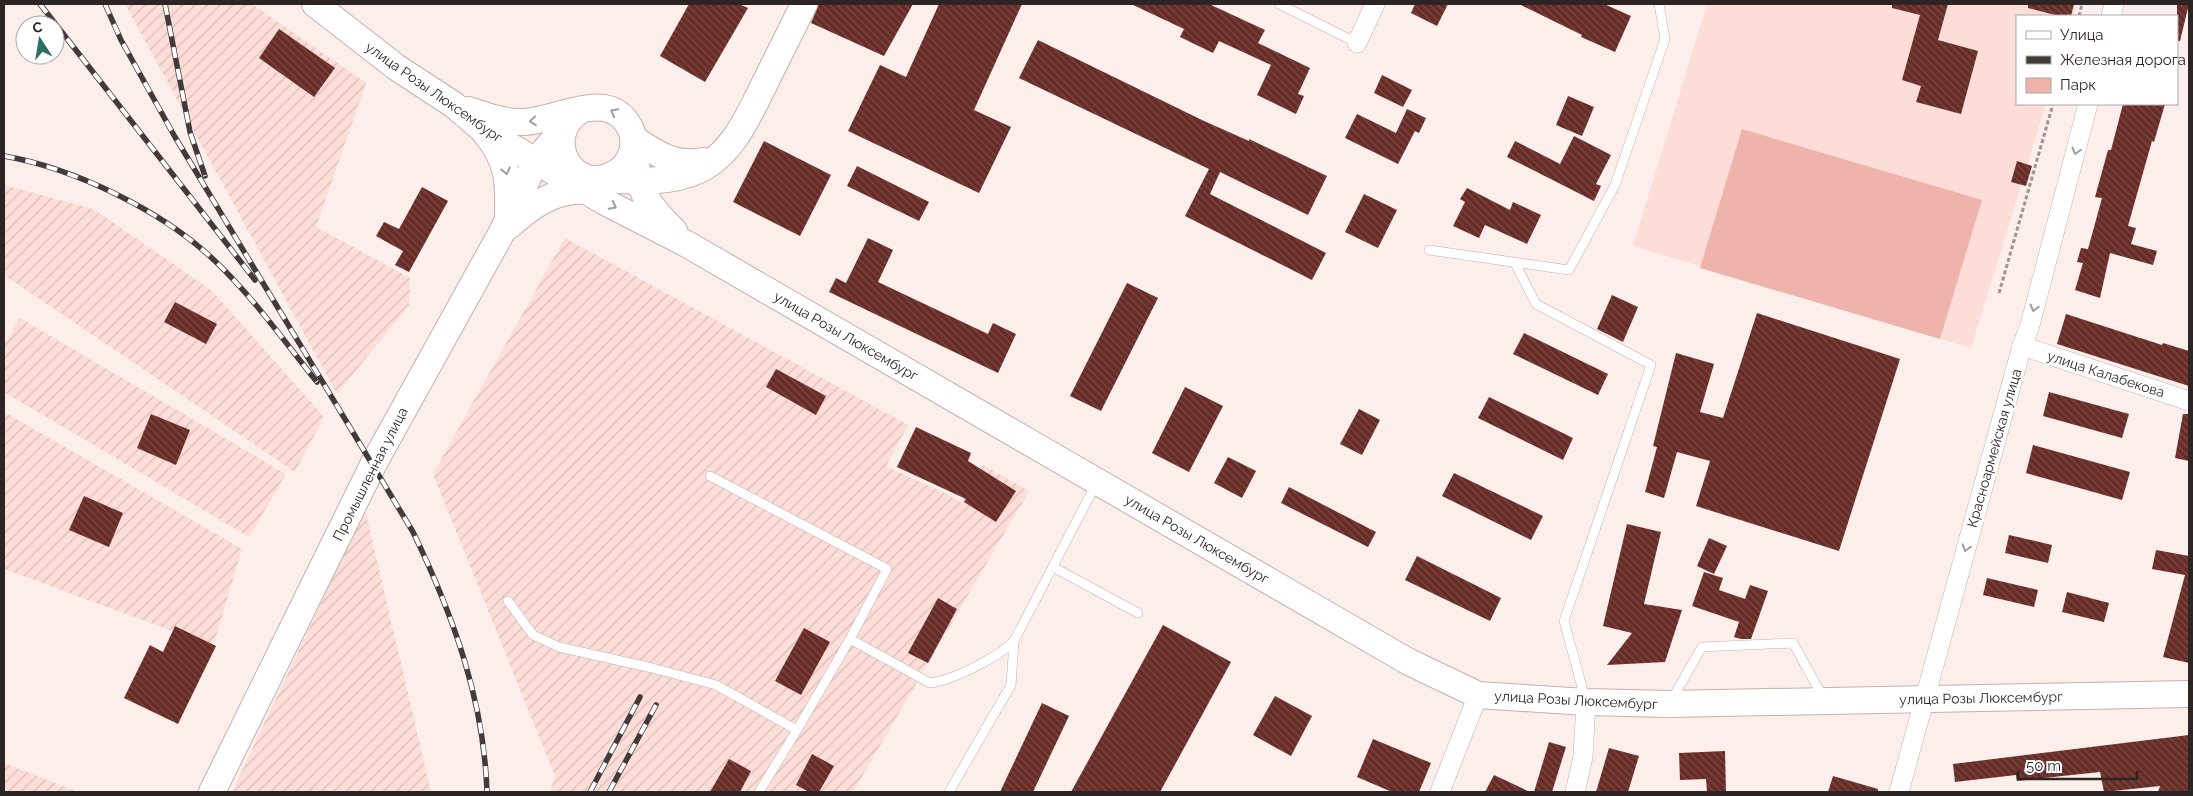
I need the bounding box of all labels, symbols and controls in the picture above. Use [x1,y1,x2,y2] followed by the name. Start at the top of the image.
[15,15,65,65] north arrow
[2016,15,2178,105] legend
[31,18,44,36] text: С
[2060,26,2104,44] text: Улица
[362,39,506,146] street label: улица Розы Люксембург
[2060,51,2186,69] text: Железная дорога
[2060,76,2096,94] text: Парк
[610,108,619,118] one-way arrow
[529,115,537,126] one-way arrow
[2071,146,2081,154] one-way arrow
[500,167,510,175] one-way arrow
[607,200,616,210] one-way arrow
[771,288,921,384] street label: улица Розы Люксембург
[2030,304,2040,312] one-way arrow
[2045,347,2167,401] street label: улица Калабекова
[1964,367,2024,529] street label: Красноармейская улица
[329,405,411,543] street label: Промышленная улица
[1122,491,1272,587] street label: улица Розы Люксембург
[1961,544,1971,552] one-way arrow
[1494,688,1658,712] street label: улица Розы Люксембург
[1899,689,2063,707] street label: улица Розы Люксембург
[2018,748,2137,780] scale bar
[2026,757,2061,775] text: 50 m

